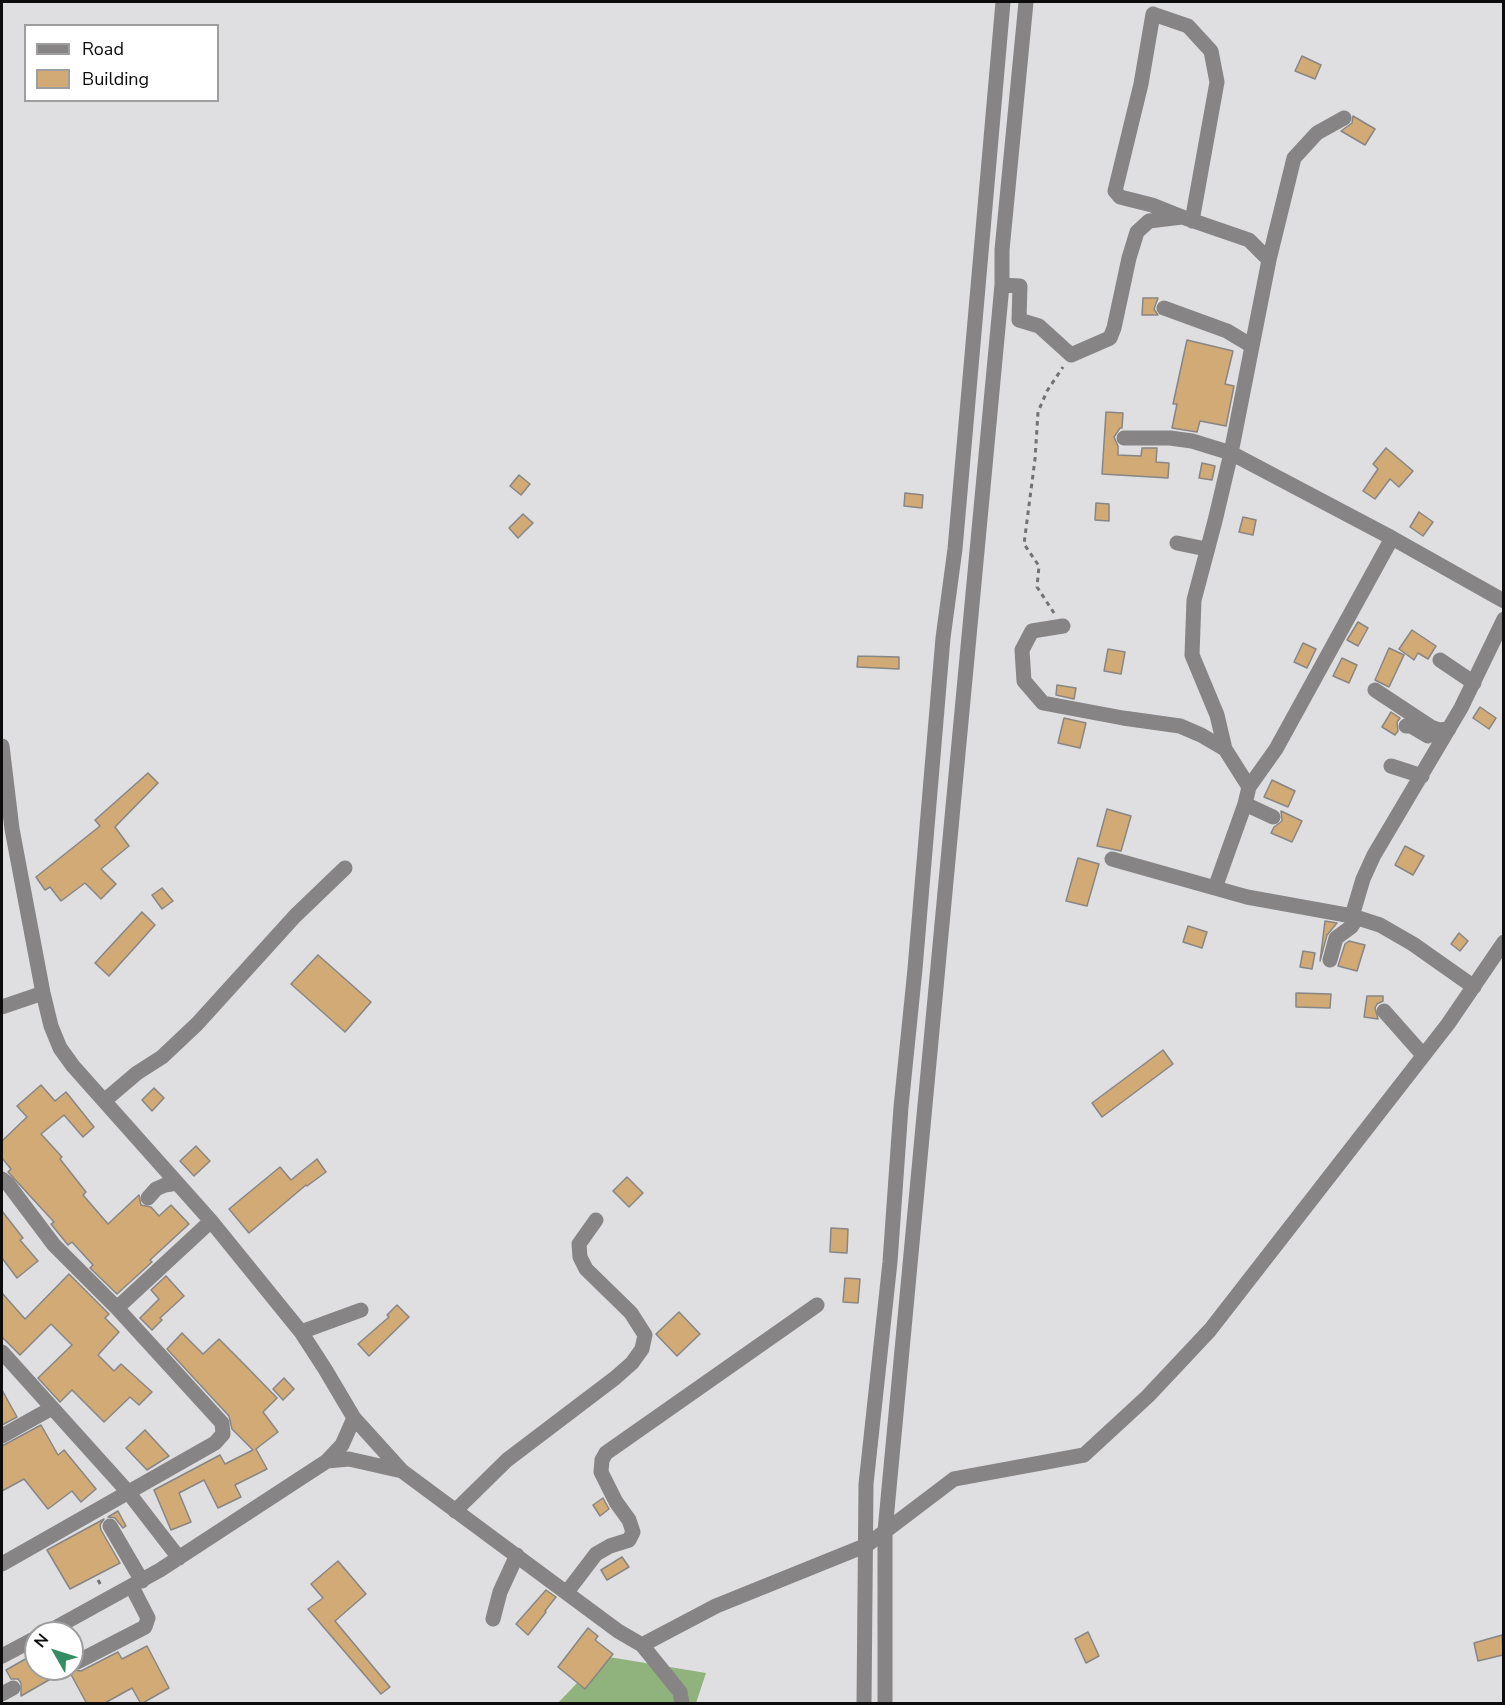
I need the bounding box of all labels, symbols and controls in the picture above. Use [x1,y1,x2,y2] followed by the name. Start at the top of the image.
[24,24,219,102] legend
[82,37,124,61] text: Road
[82,67,149,91] text: Building
[24,1621,84,1681] north arrow
[29,1629,54,1653] text: N

